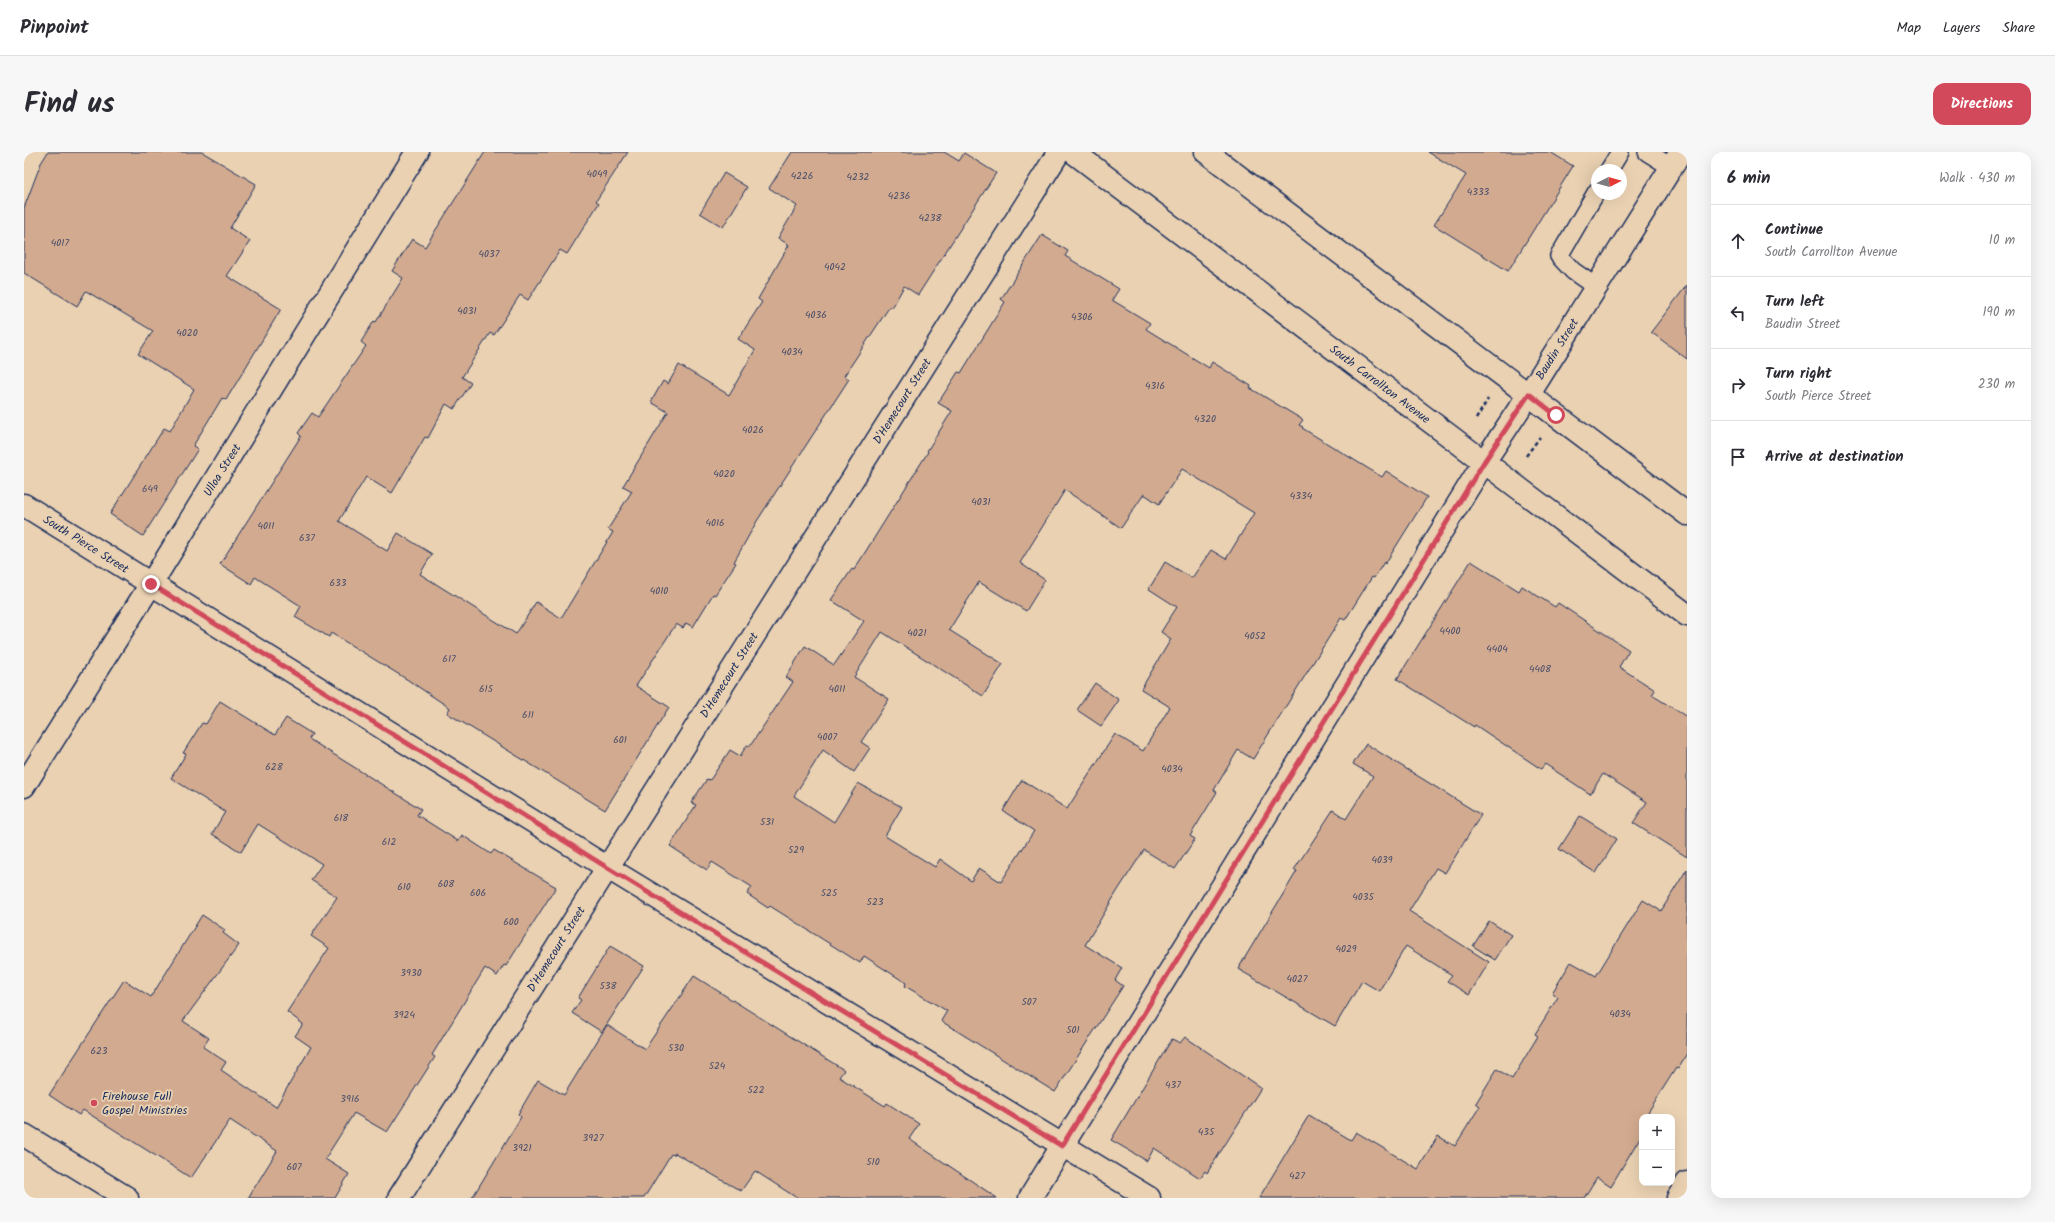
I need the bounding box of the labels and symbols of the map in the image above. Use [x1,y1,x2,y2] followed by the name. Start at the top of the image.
[1591,164,1627,200] north arrow
[587,166,608,182] house number: 4049
[791,168,813,184] house number: 4226
[847,169,870,185] house number: 4232
[1467,184,1490,200] house number: 4333
[888,188,910,204] house number: 4236
[918,210,942,226] house number: 4238
[51,235,70,251] house number: 4017
[479,246,500,262] house number: 4037
[824,259,846,275] house number: 4042
[457,303,477,319] house number: 4031
[805,307,827,323] house number: 4036
[1071,309,1093,325] house number: 4306
[1531,314,1584,384] street label: Baudin Street
[176,325,198,341] house number: 4020
[1325,340,1435,429] street label: South Carrollton Avenue
[781,344,803,360] house number: 4034
[868,354,937,448] street label: D'Hemecourt Street
[1145,378,1165,394] house number: 4316
[1547,406,1565,424] route start
[1194,411,1216,427] house number: 4320
[742,422,764,438] house number: 4026
[199,440,246,500] street label: Ulloa Street
[713,466,735,482] house number: 4020
[142,481,158,497] house number: 649
[1290,488,1313,504] house number: 4334
[971,494,991,510] house number: 4031
[39,510,133,579] street label: South Pierce Street
[705,515,725,531] house number: 4016
[258,518,274,534] house number: 4011
[299,530,315,546] house number: 637
[142,575,160,593] route end
[330,575,347,591] house number: 633
[650,583,668,599] house number: 4010
[1439,623,1461,639] house number: 4400
[907,625,927,641] house number: 4021
[695,628,764,722] street label: D'Hemecourt Street
[1244,628,1266,644] house number: 4052
[1486,641,1508,657] house number: 4404
[442,651,456,667] house number: 617
[1529,661,1552,677] house number: 4408
[479,681,494,697] house number: 615
[829,681,845,697] house number: 4011
[522,707,534,723] house number: 611
[817,729,837,745] house number: 4007
[613,732,627,748] house number: 601
[265,759,284,775] house number: 628
[1161,761,1183,777] house number: 4034
[334,810,349,826] house number: 618
[760,814,774,830] house number: 531
[382,834,396,850] house number: 612
[788,842,804,858] house number: 529
[1371,852,1393,868] house number: 4039
[438,876,455,892] house number: 608
[397,879,411,895] house number: 610
[470,885,486,901] house number: 606
[821,885,838,901] house number: 525
[1352,889,1374,905] house number: 4035
[867,894,884,910] house number: 523
[522,902,591,996] street label: D'Hemecourt Street
[503,914,519,930] house number: 600
[1335,941,1357,957] house number: 4029
[400,965,422,981] house number: 3930
[1287,971,1308,987] house number: 4027
[599,978,618,994] house number: 538
[1022,994,1037,1010] house number: 507
[1609,1006,1631,1022] house number: 4034
[393,1007,415,1023] house number: 3924
[1066,1022,1080,1038] house number: 501
[668,1040,684,1056] house number: 530
[90,1043,108,1059] house number: 623
[709,1058,726,1074] house number: 524
[1165,1077,1181,1093] house number: 437
[748,1082,765,1098] house number: 522
[102,1087,187,1120] place label: Firehouse Full Gospel Ministries
[340,1091,360,1107] house number: 3916
[89,1098,99,1108] marker: Firehouse Full Gospel Ministries
[1198,1124,1215,1140] house number: 435
[582,1130,604,1146] house number: 3927
[512,1140,532,1156] house number: 3921
[866,1154,880,1170] house number: 510
[286,1159,302,1175] house number: 607
[1289,1168,1305,1184] house number: 427

